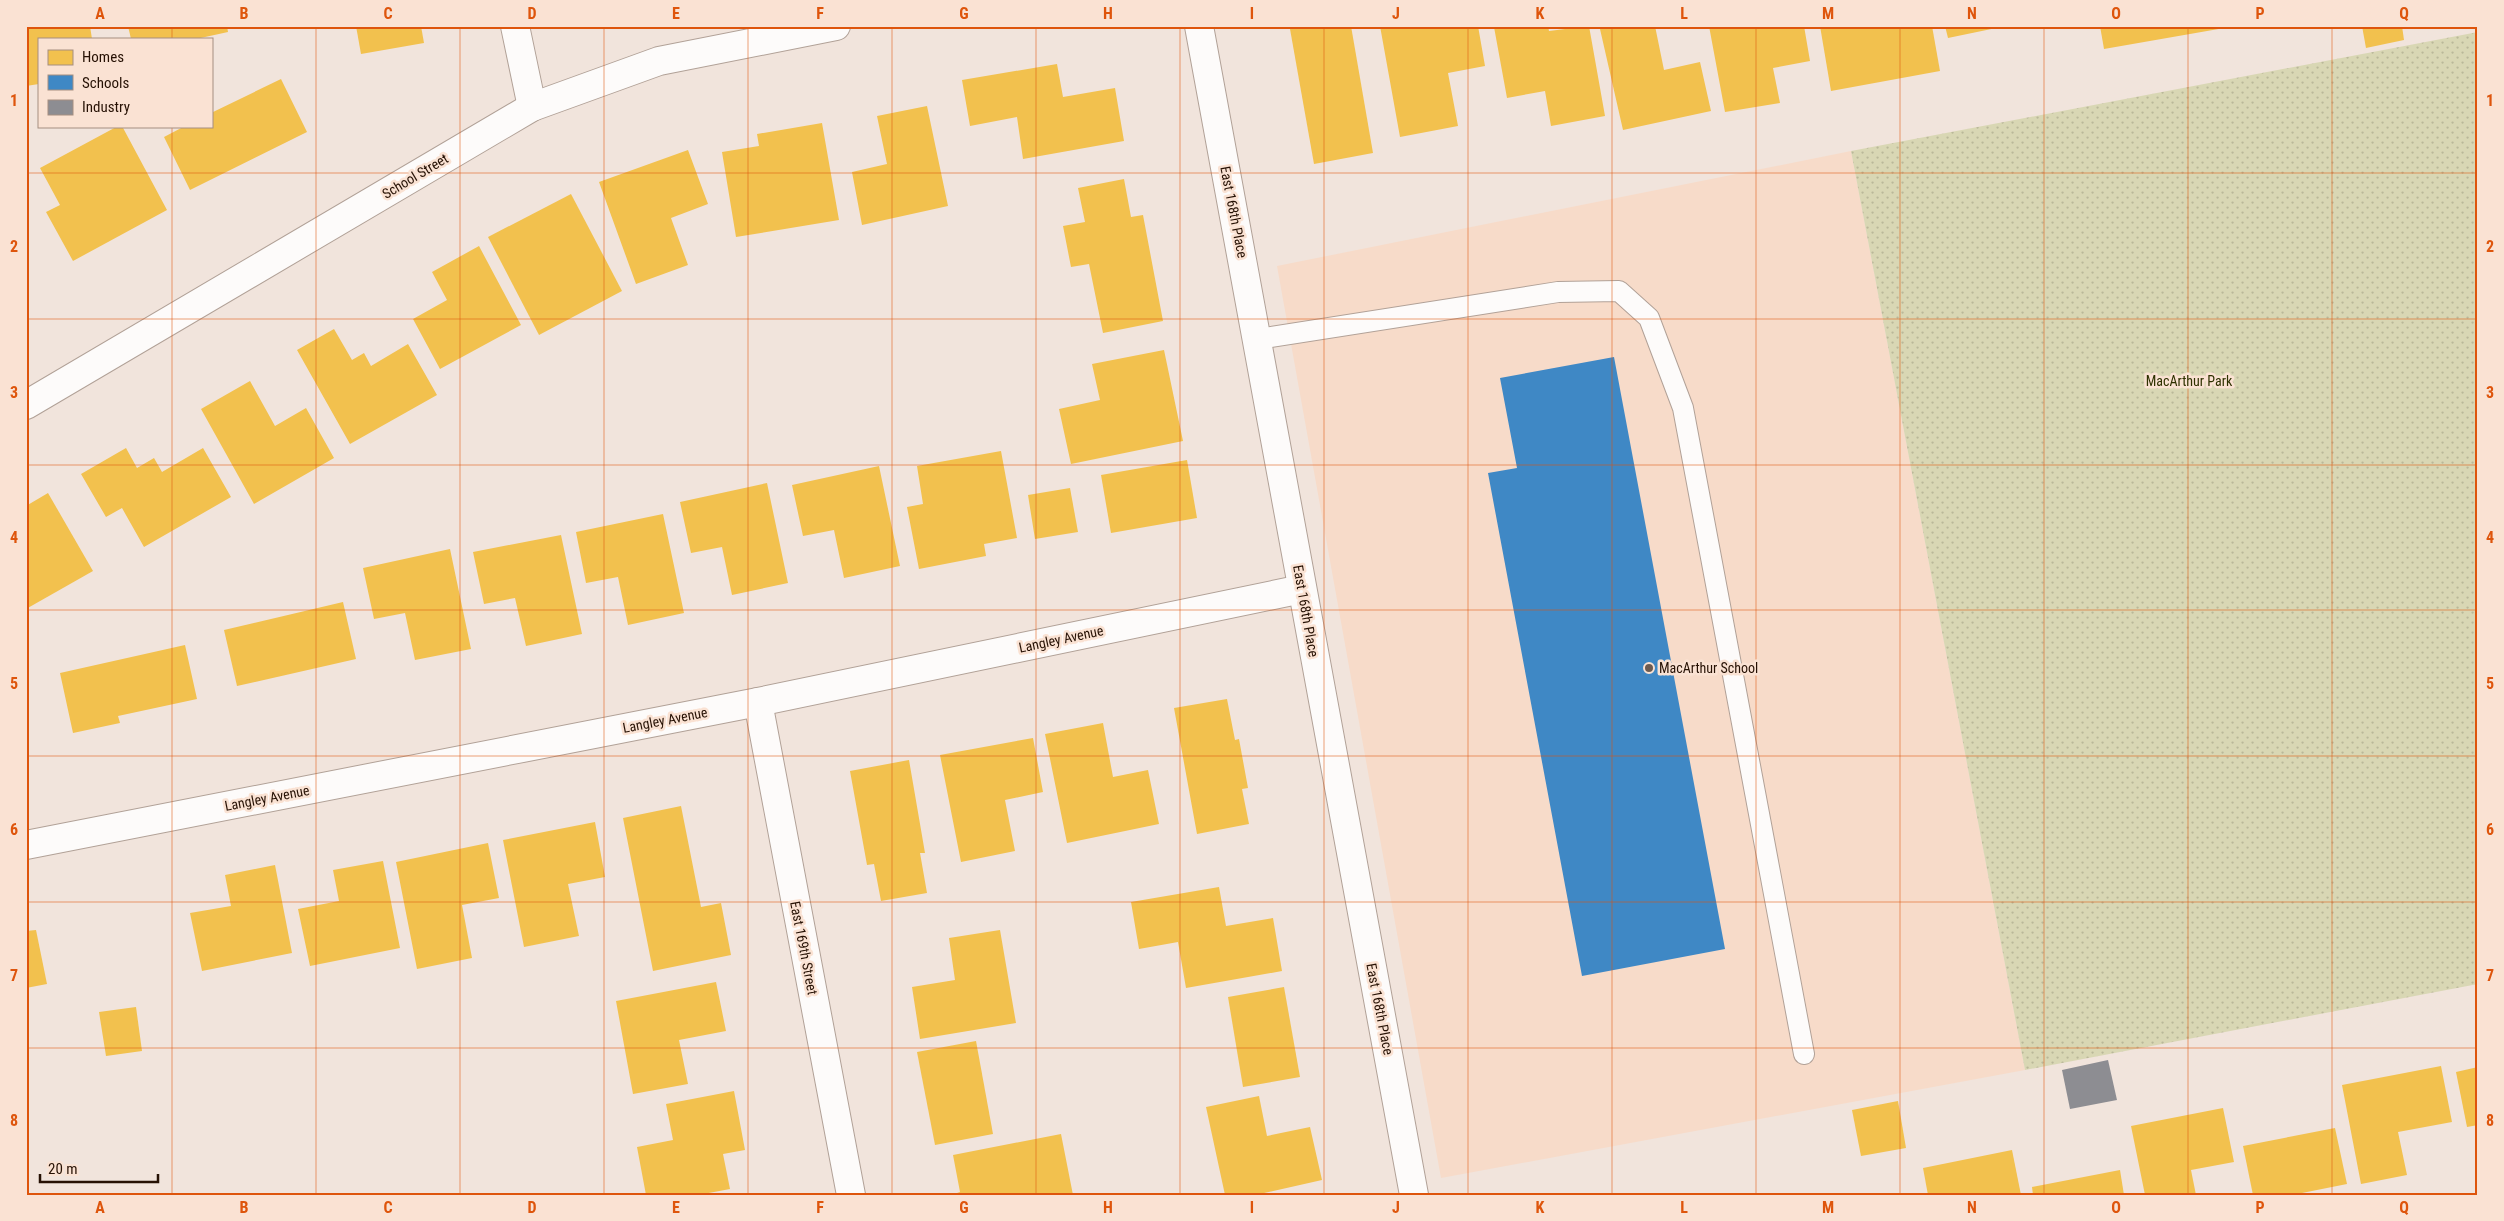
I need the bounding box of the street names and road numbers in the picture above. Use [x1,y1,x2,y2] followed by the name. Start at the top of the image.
[379,150,451,202] street label: School Street
[1217,165,1251,260] street label: East 168th Place
[1290,564,1322,659] street label: East 168th Place
[1017,622,1105,656] street label: Langley Avenue
[621,704,709,736] street label: Langley Avenue
[223,782,311,814] street label: Langley Avenue
[787,900,821,996] street label: East 169th Street
[1363,962,1397,1057] street label: East 168th Place

